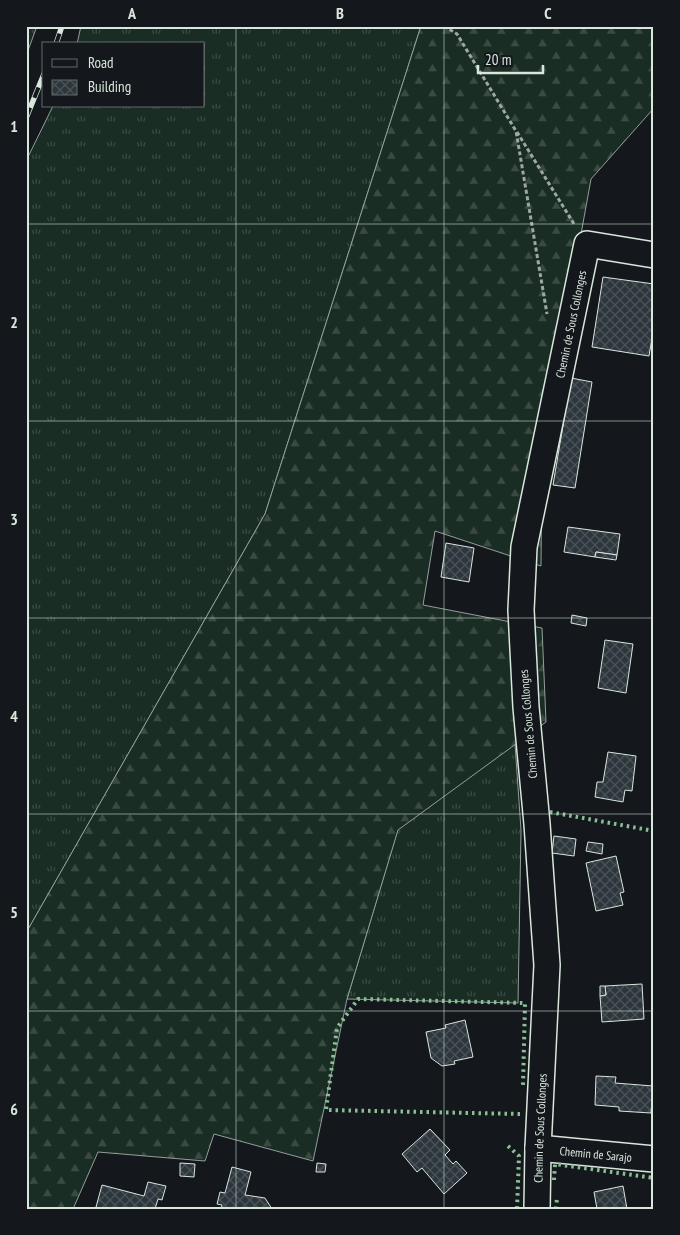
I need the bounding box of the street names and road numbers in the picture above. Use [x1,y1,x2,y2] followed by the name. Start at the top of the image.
[552,269,589,379] street label: Chemin de Sous Collonges
[516,669,540,779] street label: Chemin de Sous Collonges
[530,1073,549,1183] street label: Chemin de Sous Collonges
[559,1143,633,1164] street label: Chemin de Sarajo

